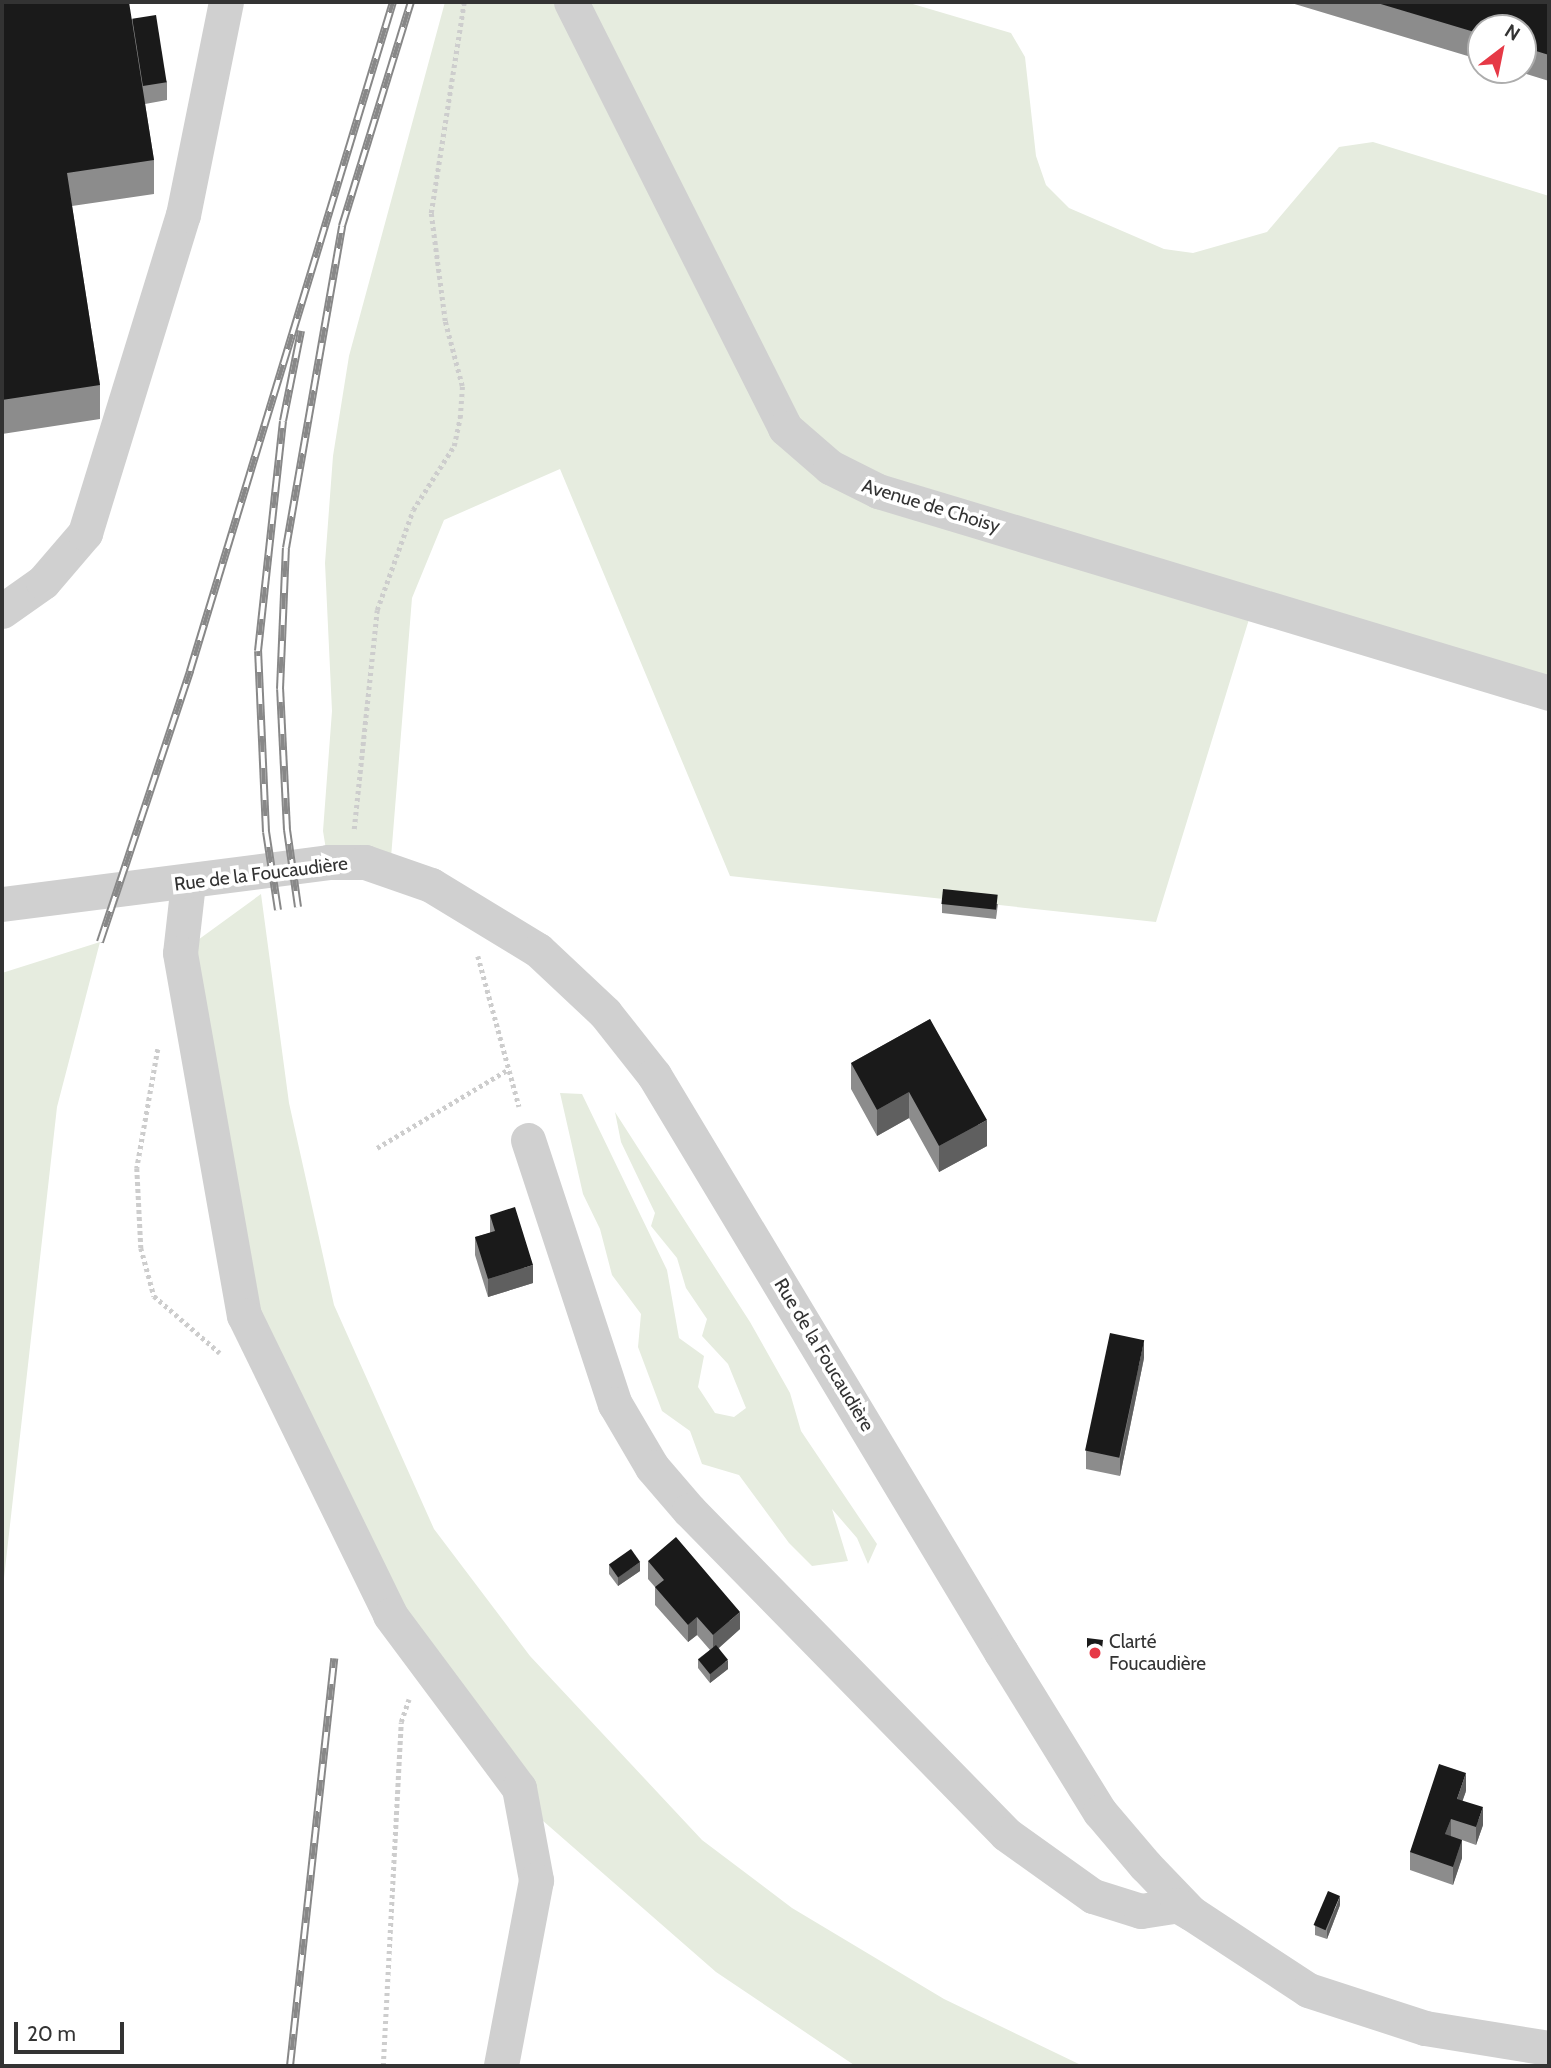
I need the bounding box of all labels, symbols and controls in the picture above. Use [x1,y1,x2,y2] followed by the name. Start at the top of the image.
[1467,14,1537,84] north arrow
[1501,19,1524,46] text: N
[859,474,1003,538] street label: Avenue de Choisy
[173,852,349,896] street label: Rue de la Foucaudière
[769,1274,879,1436] street label: Rue de la Foucaudière
[1109,1631,1206,1675] place label: Clarté Foucaudière
[1087,1645,1103,1661] marker: Clarté Foucaudière
[18,2008,128,2052] scale bar
[27,2021,76,2046] text: 20 m

